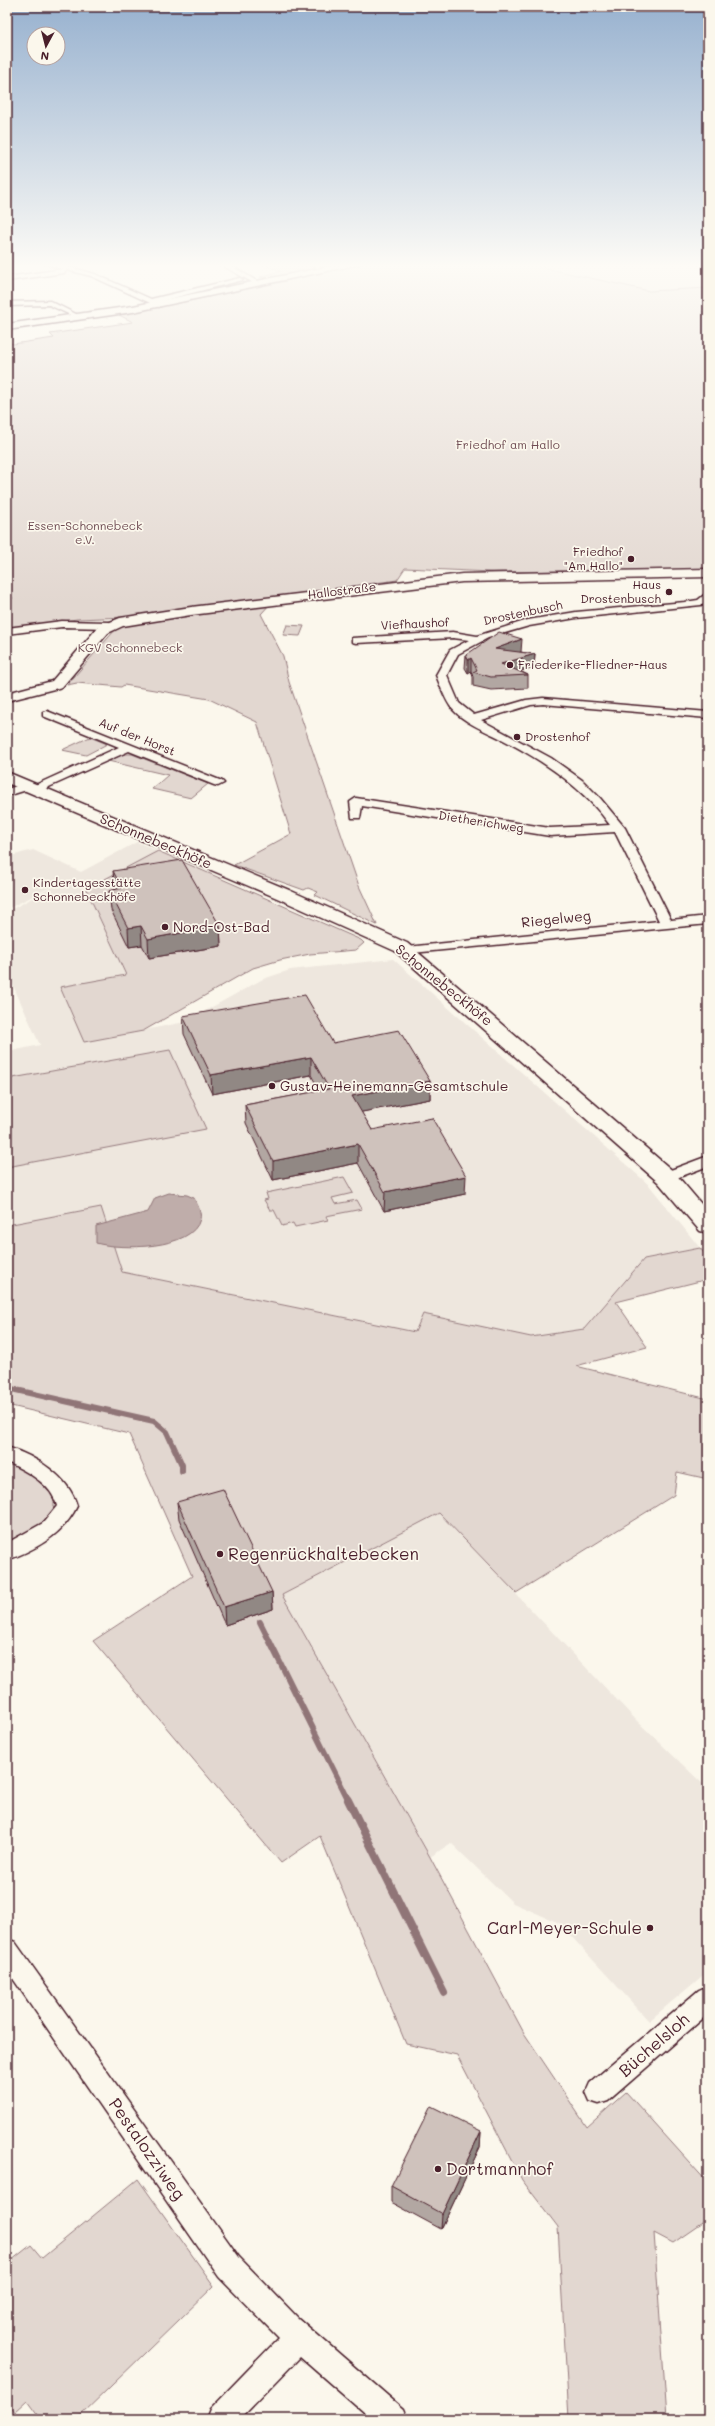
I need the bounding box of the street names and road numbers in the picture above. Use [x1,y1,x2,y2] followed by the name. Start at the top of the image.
[307,578,377,602] street label: Hallostraße
[482,596,564,628] street label: Drostenbusch
[380,613,450,633] street label: Viefhaushof
[97,713,178,759] street label: Auf der Horst
[437,806,525,836] street label: Dietherichweg
[97,808,215,873] street label: Schonnebeckhöfe
[520,905,592,932] street label: Riegelweg
[392,939,497,1030] street label: Schonnebeckhöfe
[614,2008,693,2081] street label: Büchelsloh
[105,2093,191,2204] street label: Pestalozziweg

